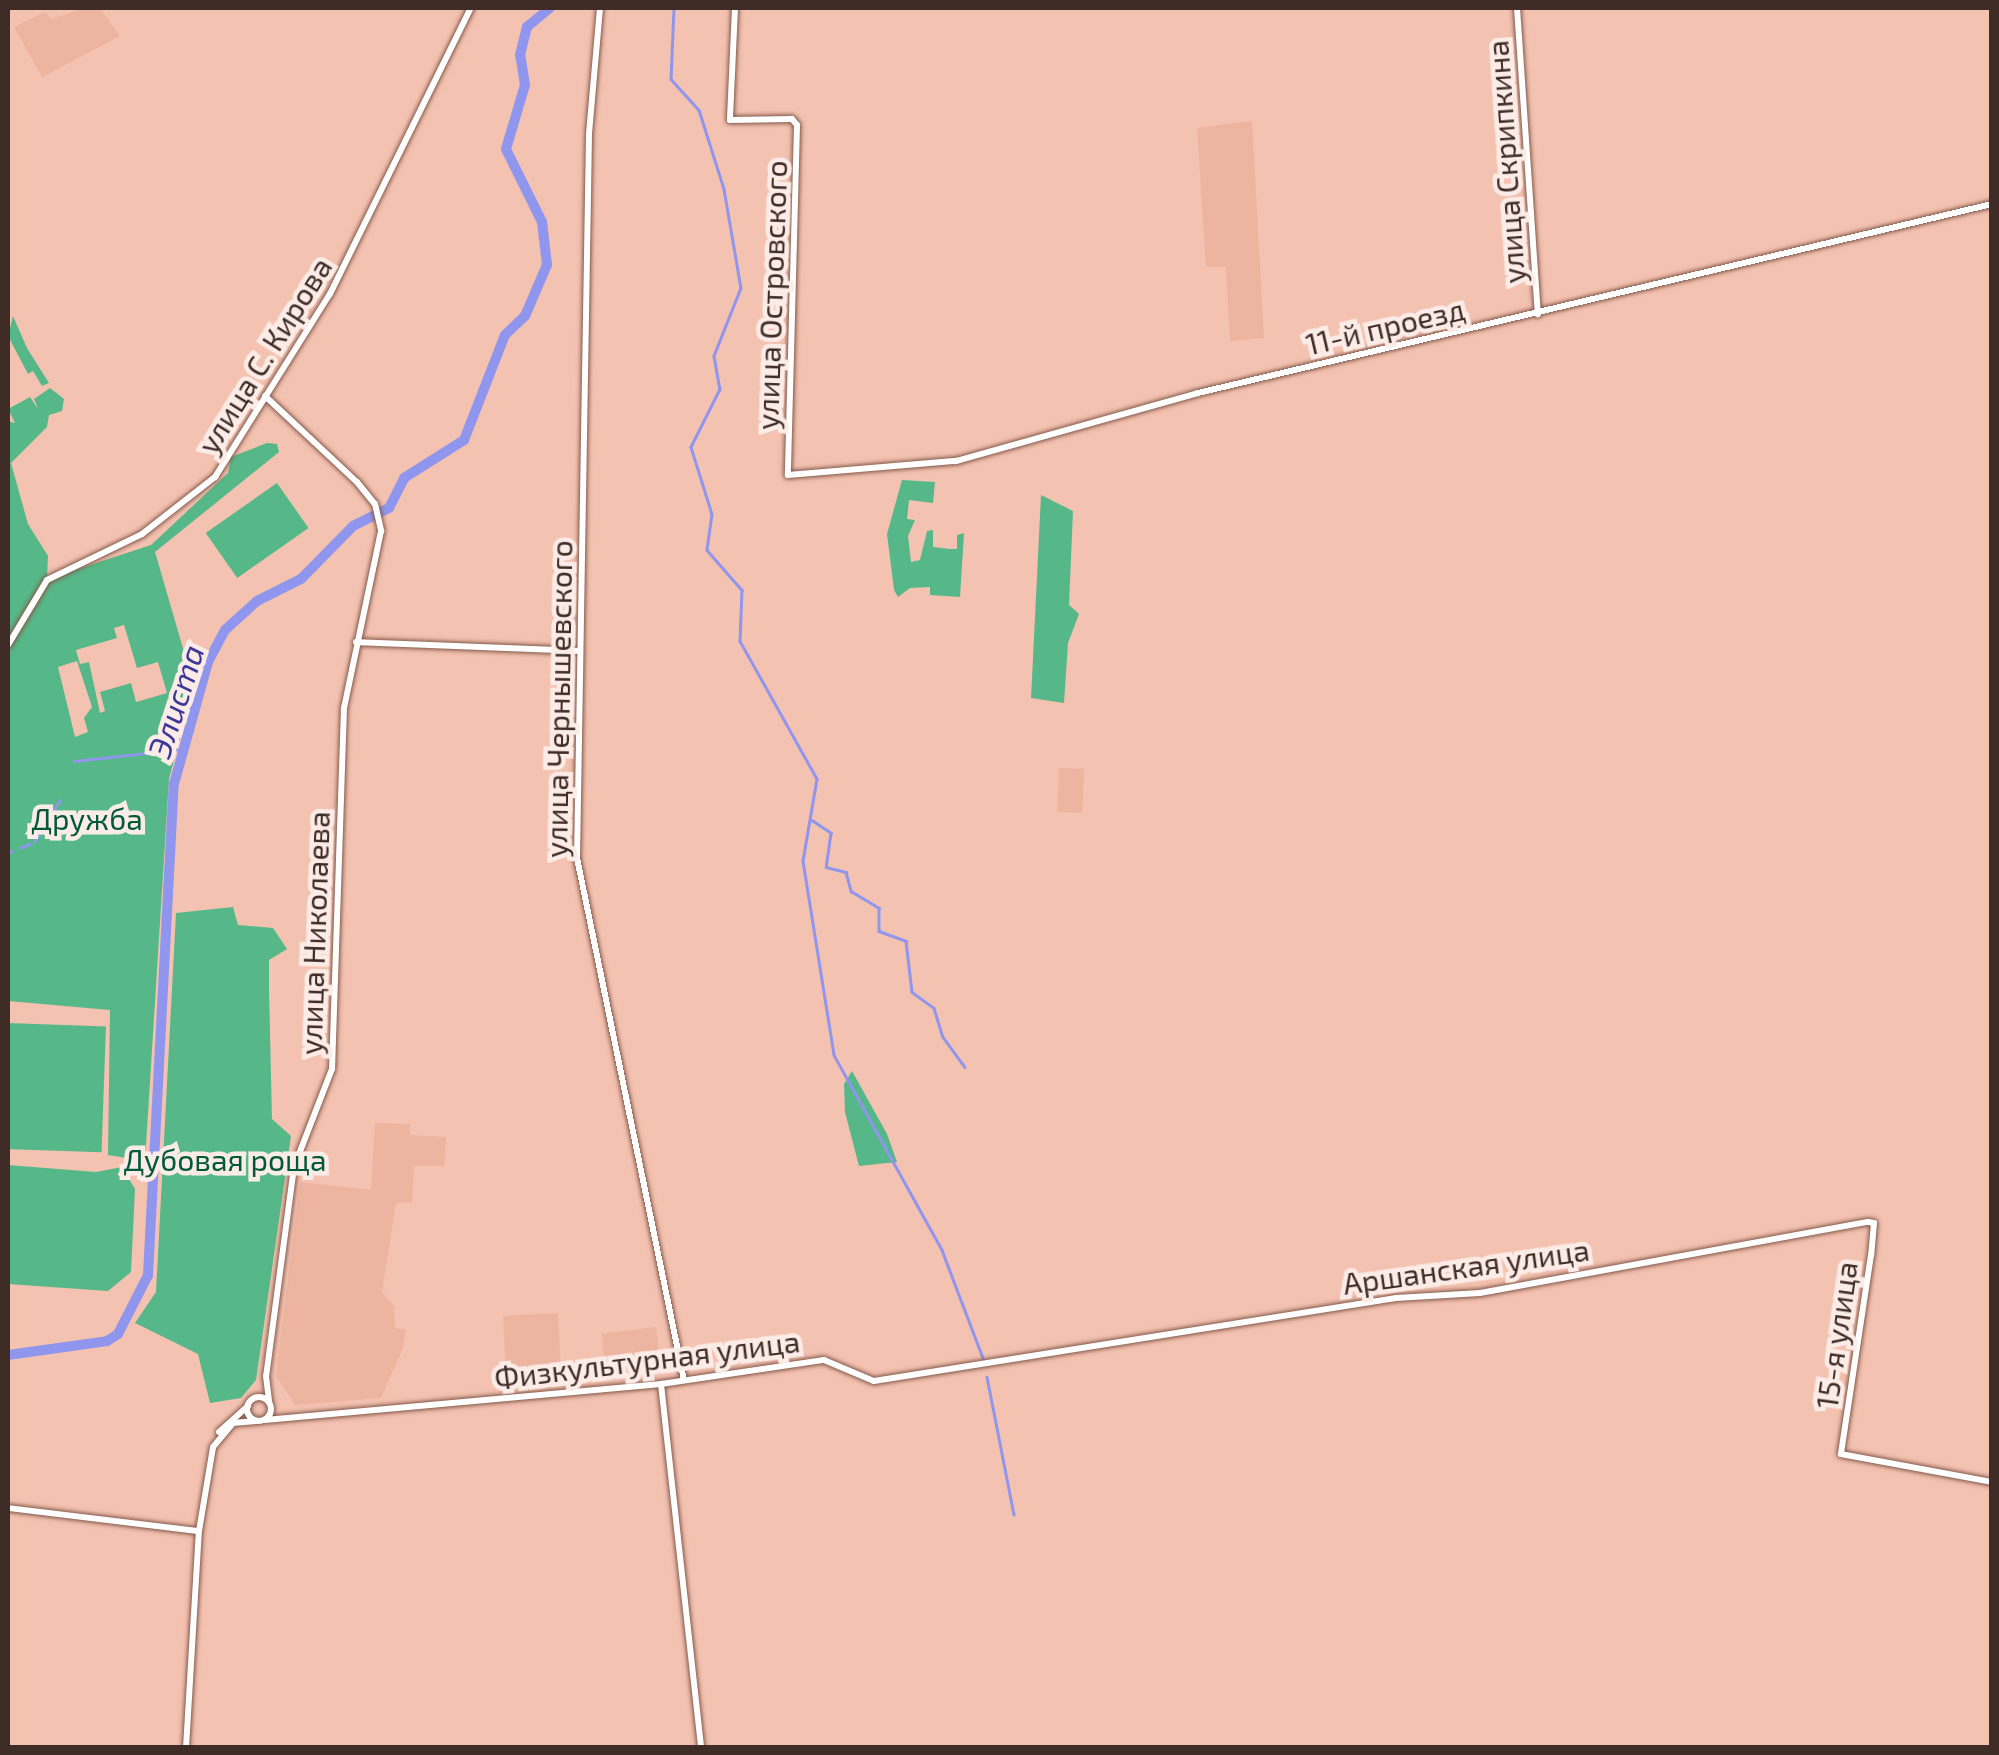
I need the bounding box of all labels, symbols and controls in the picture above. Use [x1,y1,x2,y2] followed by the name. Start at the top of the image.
[1479,39,1531,285] street label: улица Скрипкина
[748,160,794,430] street label: улица Островского
[189,250,339,460] street label: улица С. Кирова
[1302,290,1468,362] street label: 11-й проезд
[537,540,579,858] street label: улица Чернышевского
[139,640,211,762] water label: Элиста
[31,800,143,836] park label: Дружба
[292,811,336,1055] street label: улица Николаева
[123,1141,327,1177] park label: Дубовая роща
[1340,1231,1592,1301] street label: Аршанская улица
[1808,1259,1864,1411] street label: 15-я улица
[492,1322,802,1396] street label: Физкультурная улица

